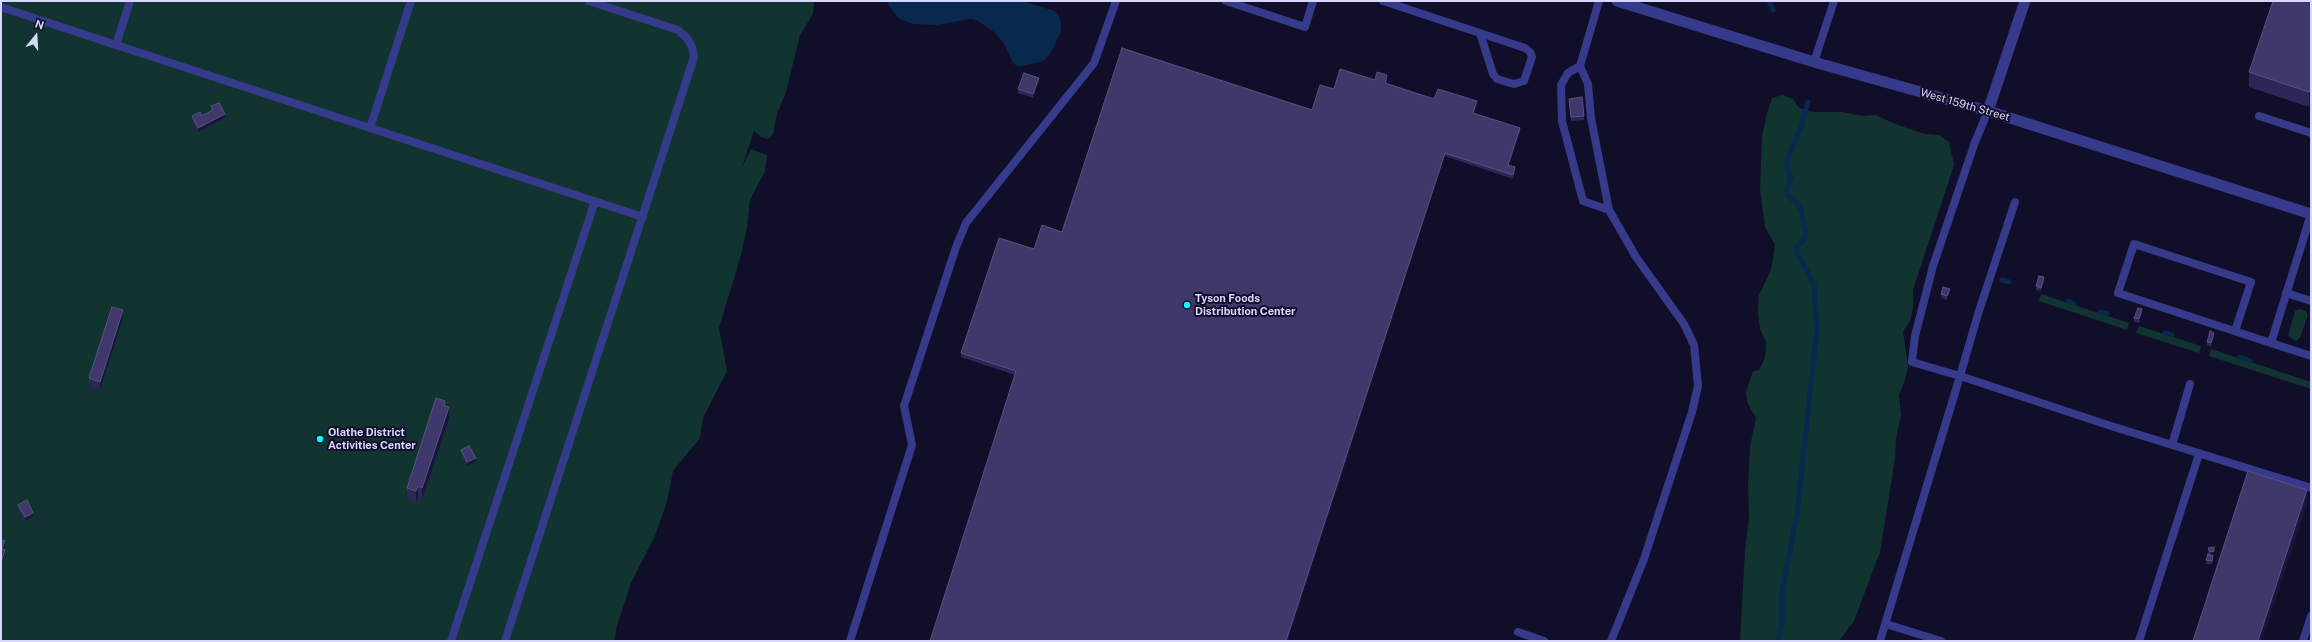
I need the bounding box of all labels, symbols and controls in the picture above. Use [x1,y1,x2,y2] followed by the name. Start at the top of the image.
[16,16,56,56] north arrow
[34,18,46,32] text: N
[1919,86,2011,124] street label: West 159th Street
[1195,292,1296,318] place label: Tyson Foods Distribution Center
[1182,300,1192,310] marker: Tyson Foods Distribution Center
[328,426,416,452] place label: Olathe District Activities Center
[315,434,325,444] marker: Olathe District Activities Center

